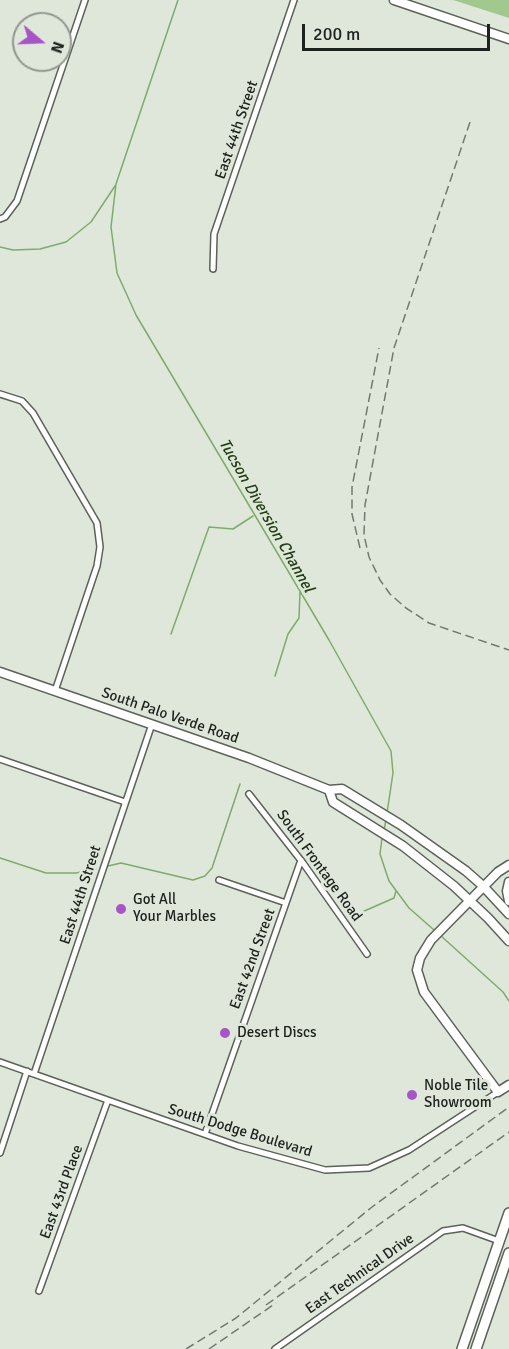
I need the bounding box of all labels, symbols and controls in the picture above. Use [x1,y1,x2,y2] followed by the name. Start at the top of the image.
[12,12,72,72] north arrow
[305,12,492,50] scale bar
[313,23,360,45] text: 200 m
[46,39,68,56] text: N
[212,78,262,182] street label: East 44th Street
[214,436,318,596] water label: Tucson Diversion Channel
[99,684,241,748] street label: South Palo Verde Road
[273,807,365,925] street label: South Frontage Road
[57,843,105,947] street label: East 44th Street
[133,891,216,926] place label: Got All Your Marbles
[114,902,128,916] marker: Got All Your Marbles
[226,906,280,1012] street label: East 42nd Street
[237,1024,317,1042] place label: Desert Discs
[218,1026,232,1040] marker: Desert Discs
[424,1077,492,1112] place label: Noble Tile Showroom
[405,1088,419,1102] marker: Noble Tile Showroom
[166,1101,314,1161] street label: South Dodge Boulevard
[37,1142,87,1242] street label: East 43rd Place
[302,1230,418,1318] street label: East Technical Drive

